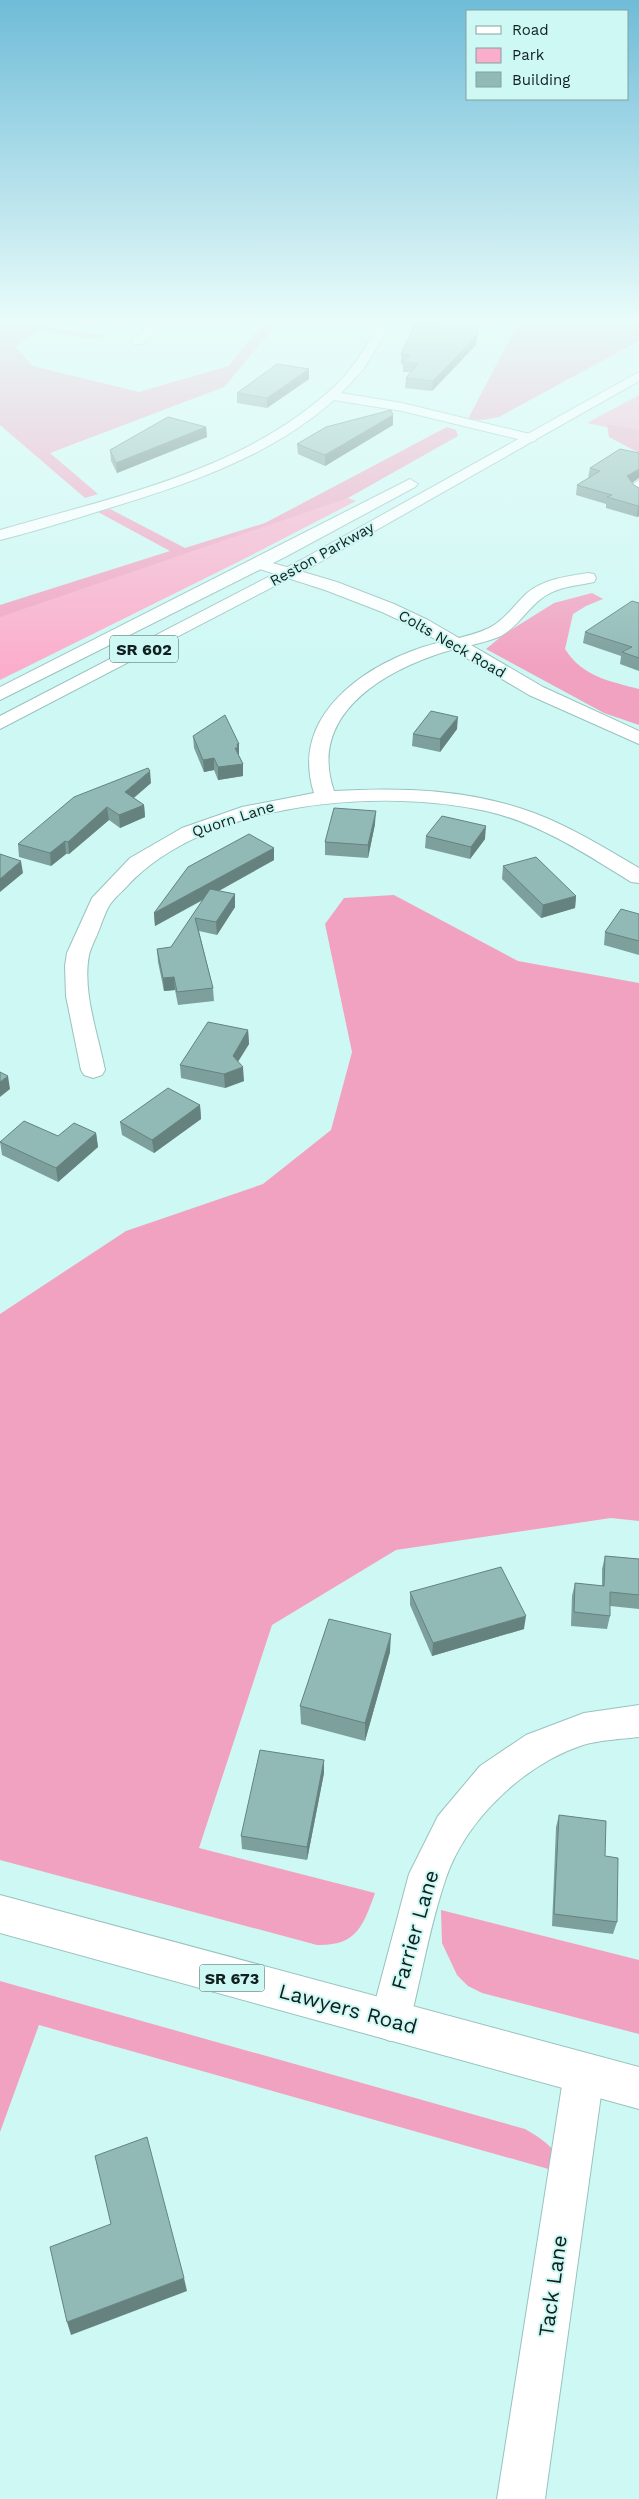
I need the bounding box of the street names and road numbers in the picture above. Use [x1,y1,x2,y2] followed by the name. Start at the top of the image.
[267,518,377,590] street label: Reston Parkway
[395,606,509,682] street label: Colts Neck Road
[110,636,178,662] road number: SR 602
[190,797,276,841] street label: Quorn Lane
[386,1867,444,1993] street label: Farrier Lane
[200,1965,264,1992] road number: SR 673
[276,1978,420,2039] street label: Lawyers Road
[533,2234,572,2338] street label: Tack Lane

